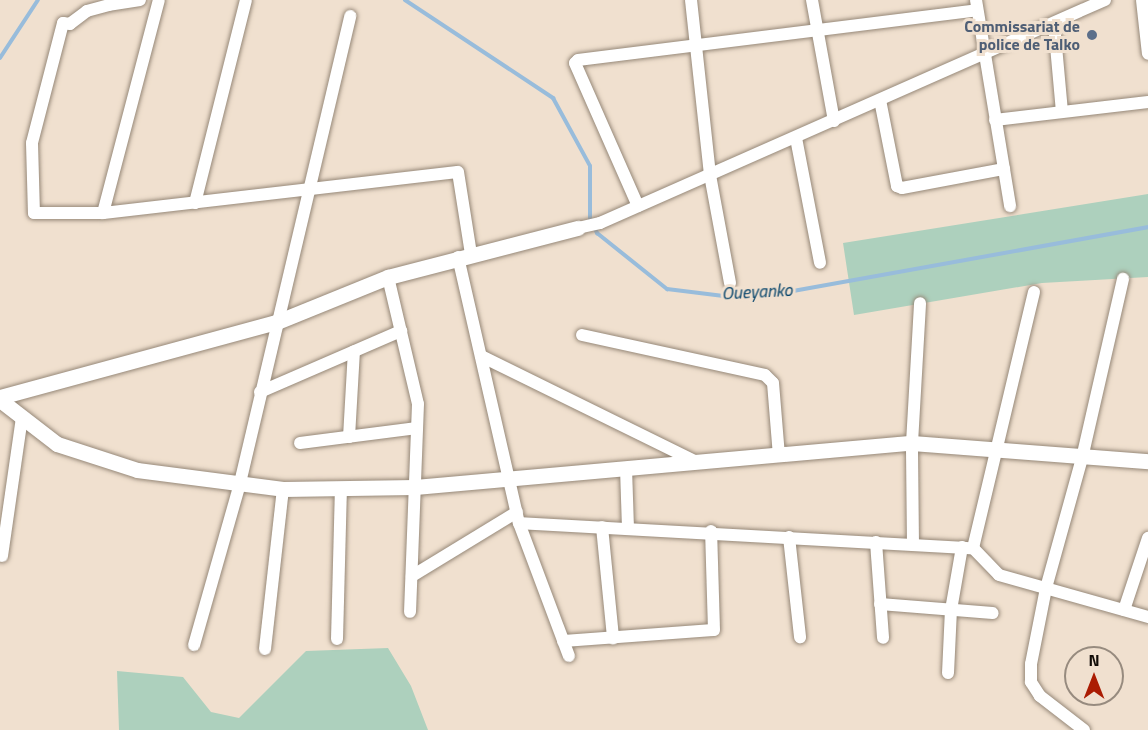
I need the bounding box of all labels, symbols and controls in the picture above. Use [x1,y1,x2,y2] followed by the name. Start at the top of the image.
[964,16,1080,54] place label: Commissariat de police de Talko
[1085,28,1099,42] marker: Commissariat de police de Talko
[721,279,793,305] water label: Oueyanko
[1064,646,1124,706] north arrow
[1088,648,1100,672] text: N

